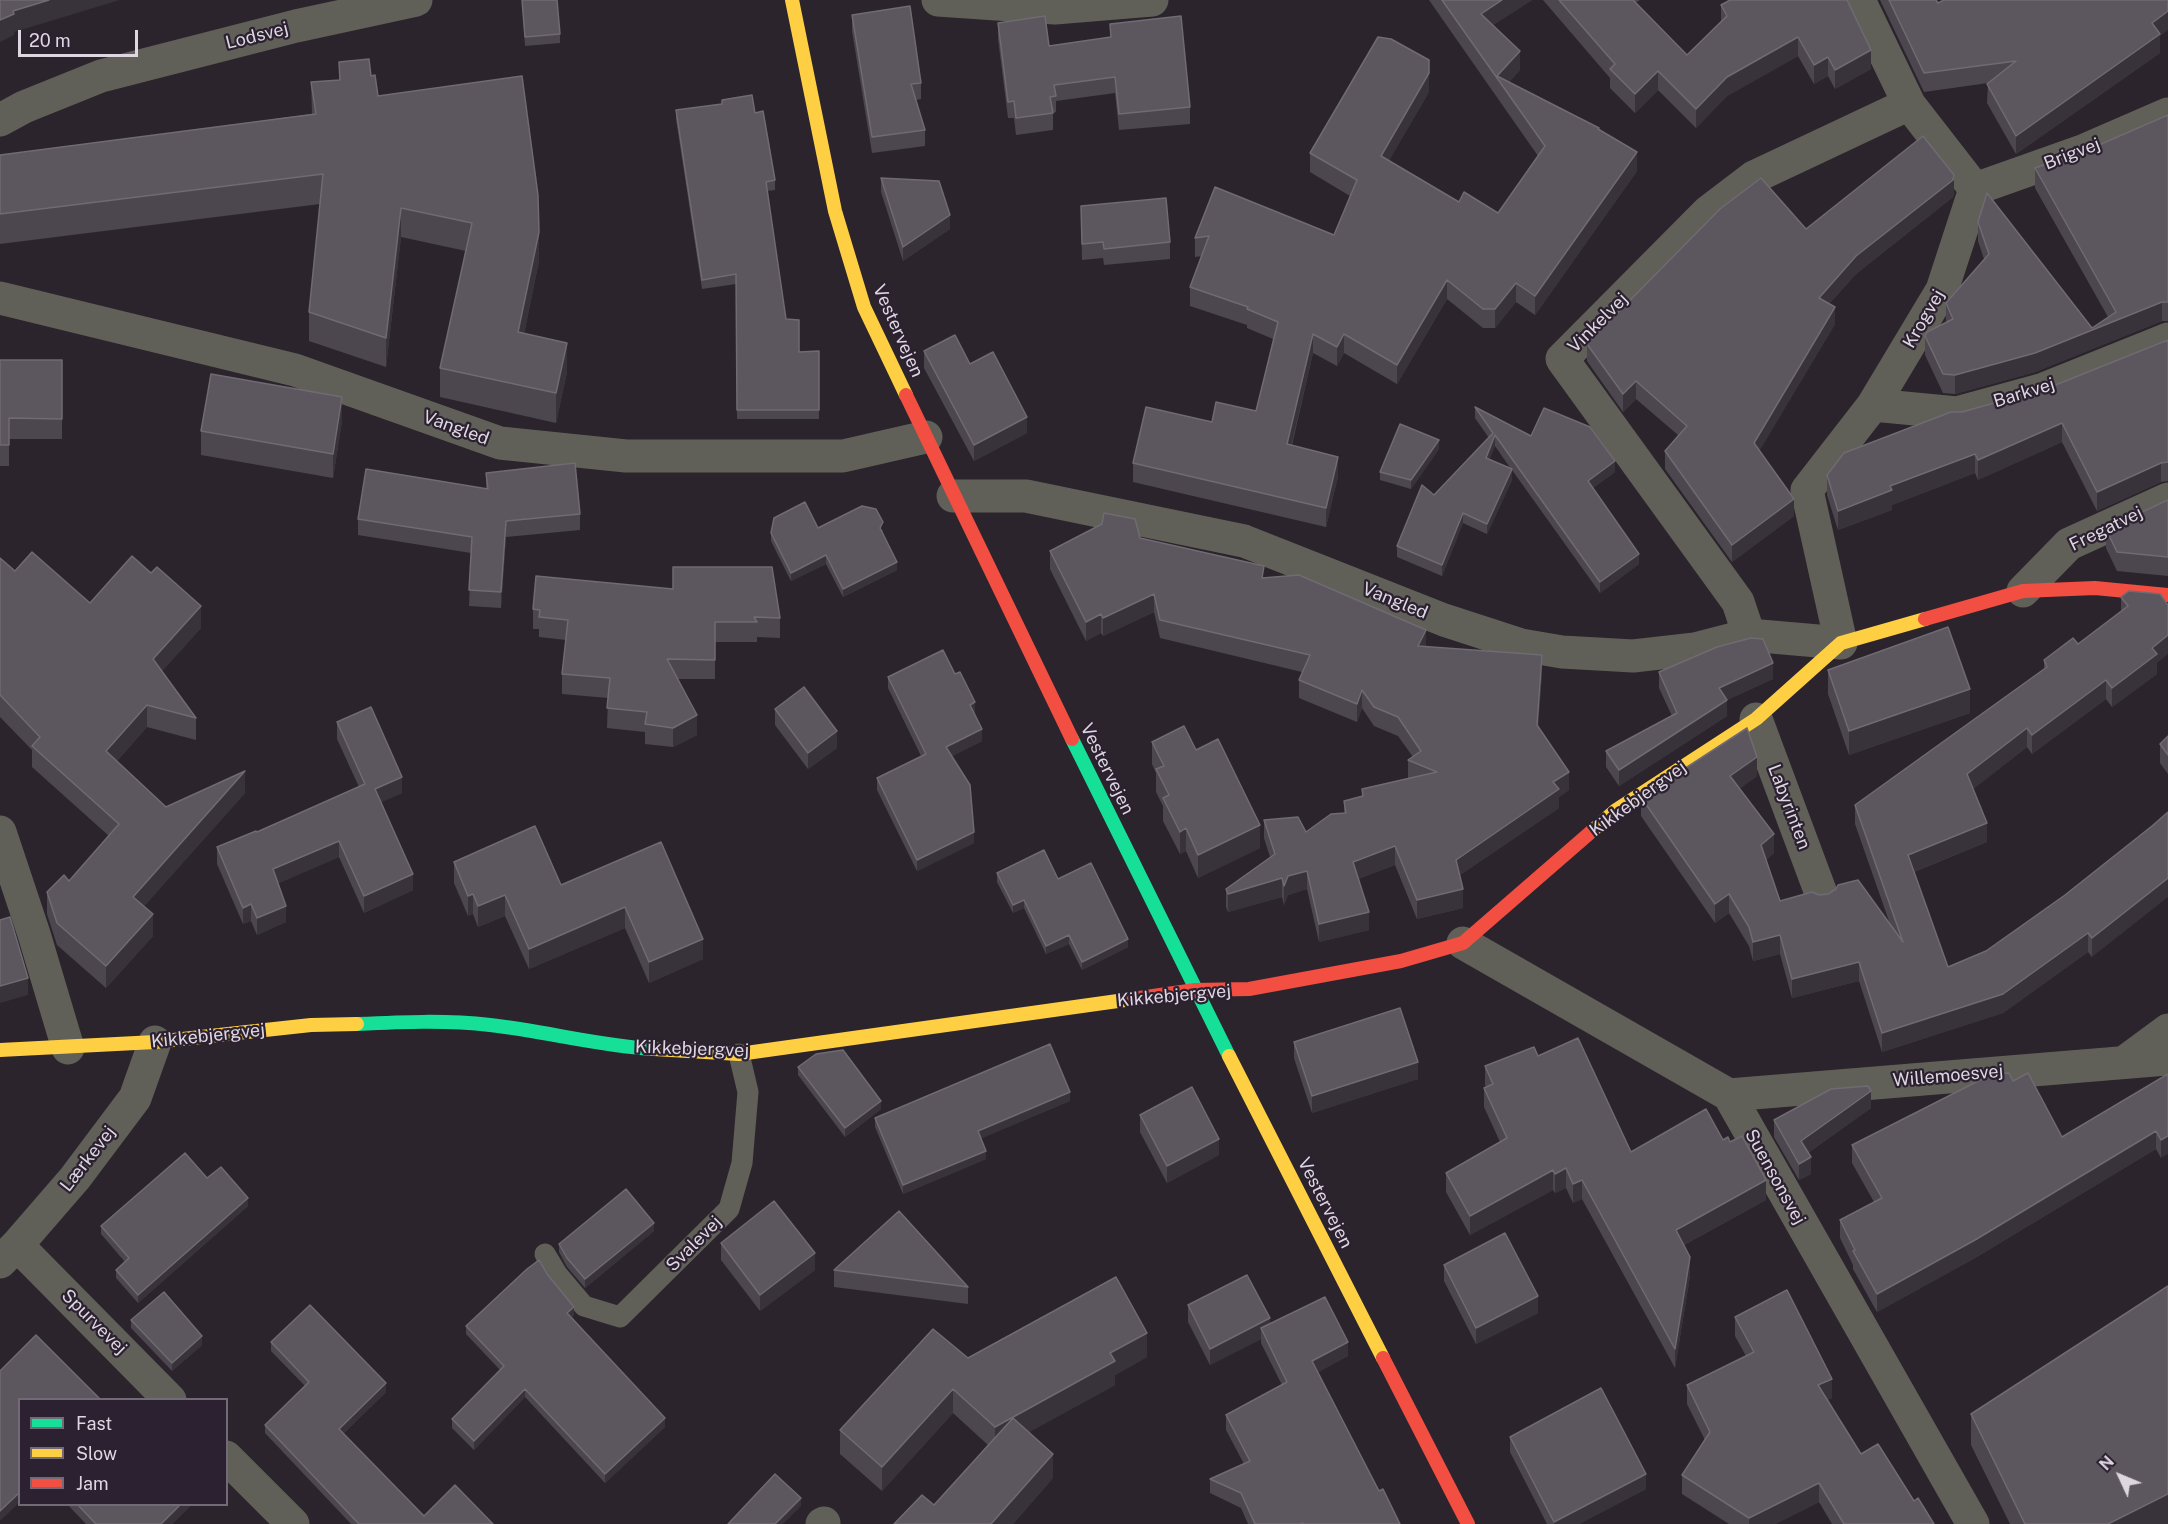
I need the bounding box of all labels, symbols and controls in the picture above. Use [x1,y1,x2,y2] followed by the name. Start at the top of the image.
[21,18,141,56] scale bar
[223,18,291,54] street label: Lodsvej
[29,30,71,51] text: 20 m
[2041,133,2103,175] street label: Brigvej
[868,281,928,381] street label: Vestervejen
[1899,286,1949,352] street label: Krogvej
[1564,289,1632,357] street label: Vinkelvej
[1991,373,2057,413] street label: Barkvej
[420,406,492,450] street label: Vangled
[2066,502,2146,556] street label: Fregatvej
[1359,578,1431,624] street label: Vangled
[1076,720,1138,818] street label: Vestervejen
[1585,757,1691,841] street label: Kikkebjergvej
[1763,761,1815,853] street label: Labyrinten
[1116,980,1232,1012] street label: Kikkebjergvej
[150,1019,266,1053] street label: Kikkebjergvej
[635,1036,749,1062] street label: Kikkebjergvej
[1892,1060,2004,1092] street label: Willemoesvej
[56,1122,120,1196] street label: Lærkevej
[1740,1126,1810,1228] street label: Suensonsvej
[1293,1154,1357,1252] street label: Vestervejen
[662,1212,726,1276] street label: Svalevej
[57,1285,131,1359] street label: Spurvevej
[18,1398,228,1506] legend
[76,1413,112,1434] text: Fast
[76,1443,117,1464] text: Slow
[2090,1446,2150,1506] north arrow
[2096,1452,2118,1474] text: N
[76,1473,109,1494] text: Jam

